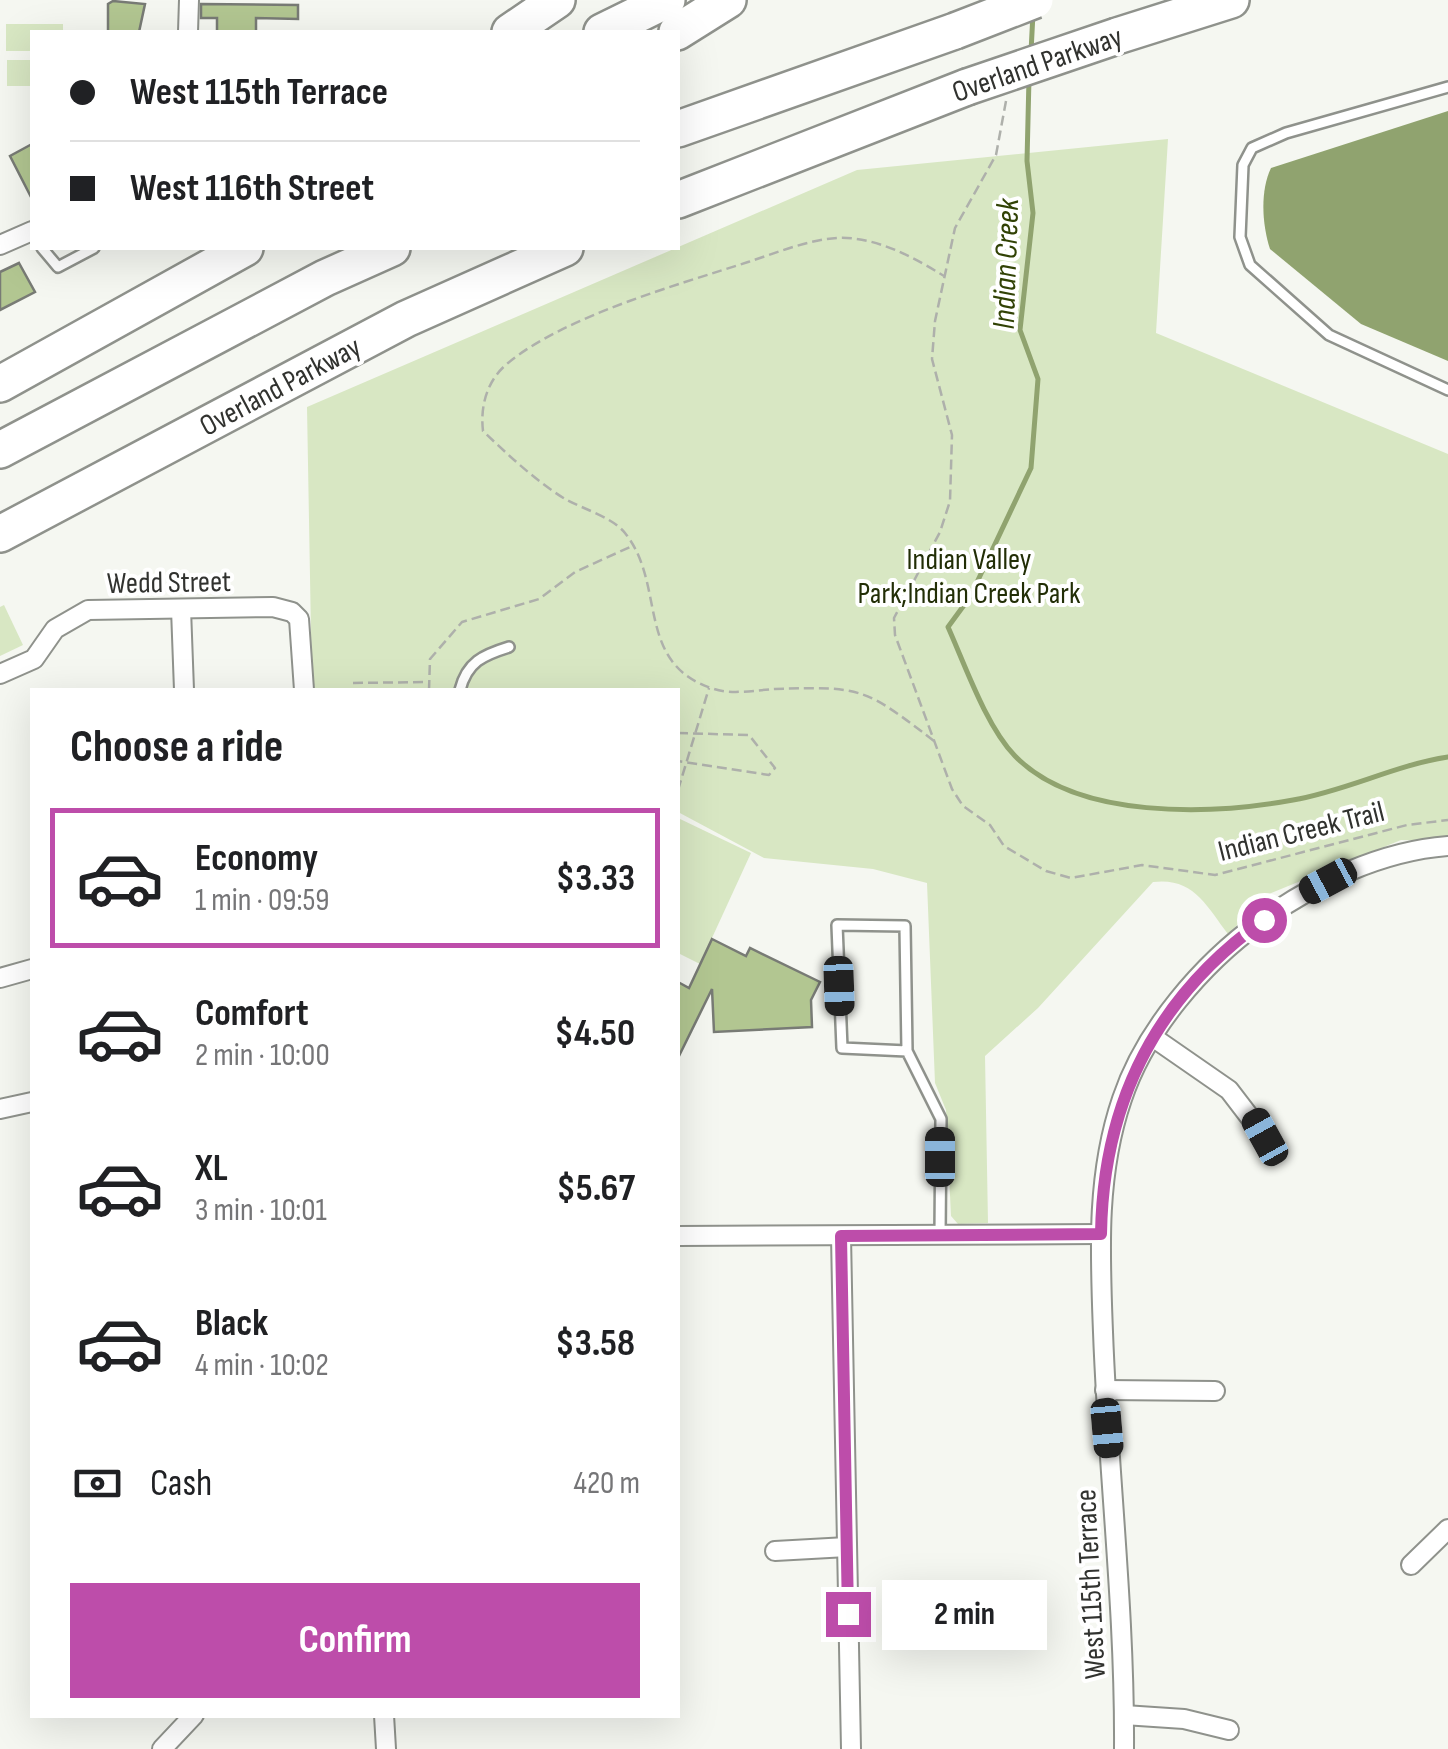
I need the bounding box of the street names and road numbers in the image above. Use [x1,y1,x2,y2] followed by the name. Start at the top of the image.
[948,19,1127,111] street label: Overland Parkway
[194,329,368,444] street label: Overland Parkway
[107,564,231,602] street label: Wedd Street
[1214,794,1388,870] street label: Indian Creek Trail
[1068,1488,1114,1680] street label: West 115th Terrace

